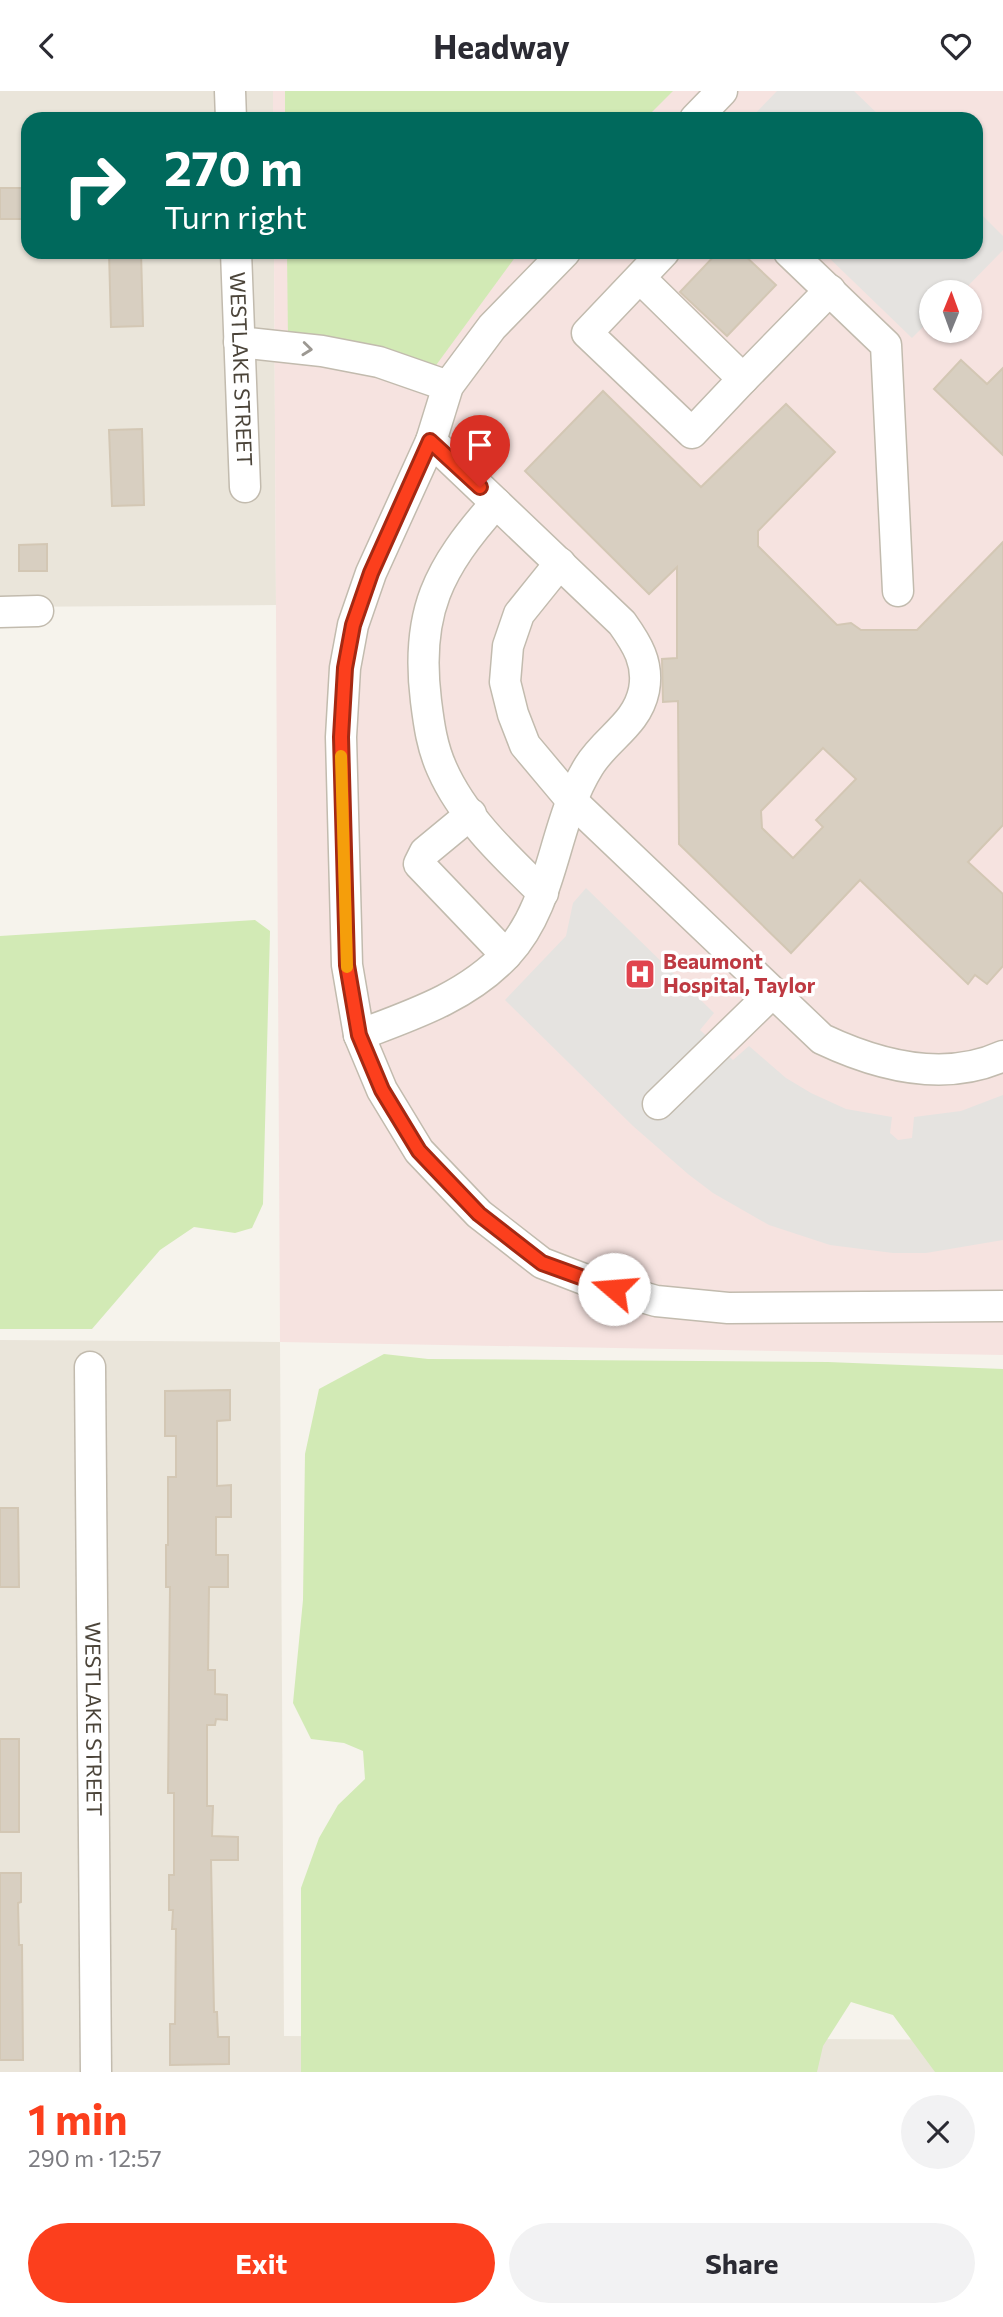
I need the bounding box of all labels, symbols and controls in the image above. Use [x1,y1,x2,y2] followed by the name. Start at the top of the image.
[433,26,570,66] text: Headway
[28,27,66,65] icon: back
[937,27,975,65] icon: heart
[164,136,303,196] text: 270 m
[49,140,140,231] icon: right
[164,196,307,236] text: Turn right
[226,271,258,467] street label: WESTLAKE STREET
[919,280,982,343] north arrow
[919,280,982,343] map controls
[301,342,313,357] one-way arrow
[450,415,510,487] pin
[461,426,499,464] icon: arrive
[663,948,816,997] place label: Beaumont Hospital, Taylor
[623,957,657,991] hospital icon: Beaumont Hospital, Taylor
[577,1252,651,1326] position arrow
[81,1622,108,1816] street label: WESTLAKE STREET
[28,2092,128,2144] text: 1 min
[901,2095,975,2169] button: close
[28,2144,162,2172] text: 290 m · 12:57
[28,2223,495,2303] button: Exit
[509,2223,975,2303] button: Share

